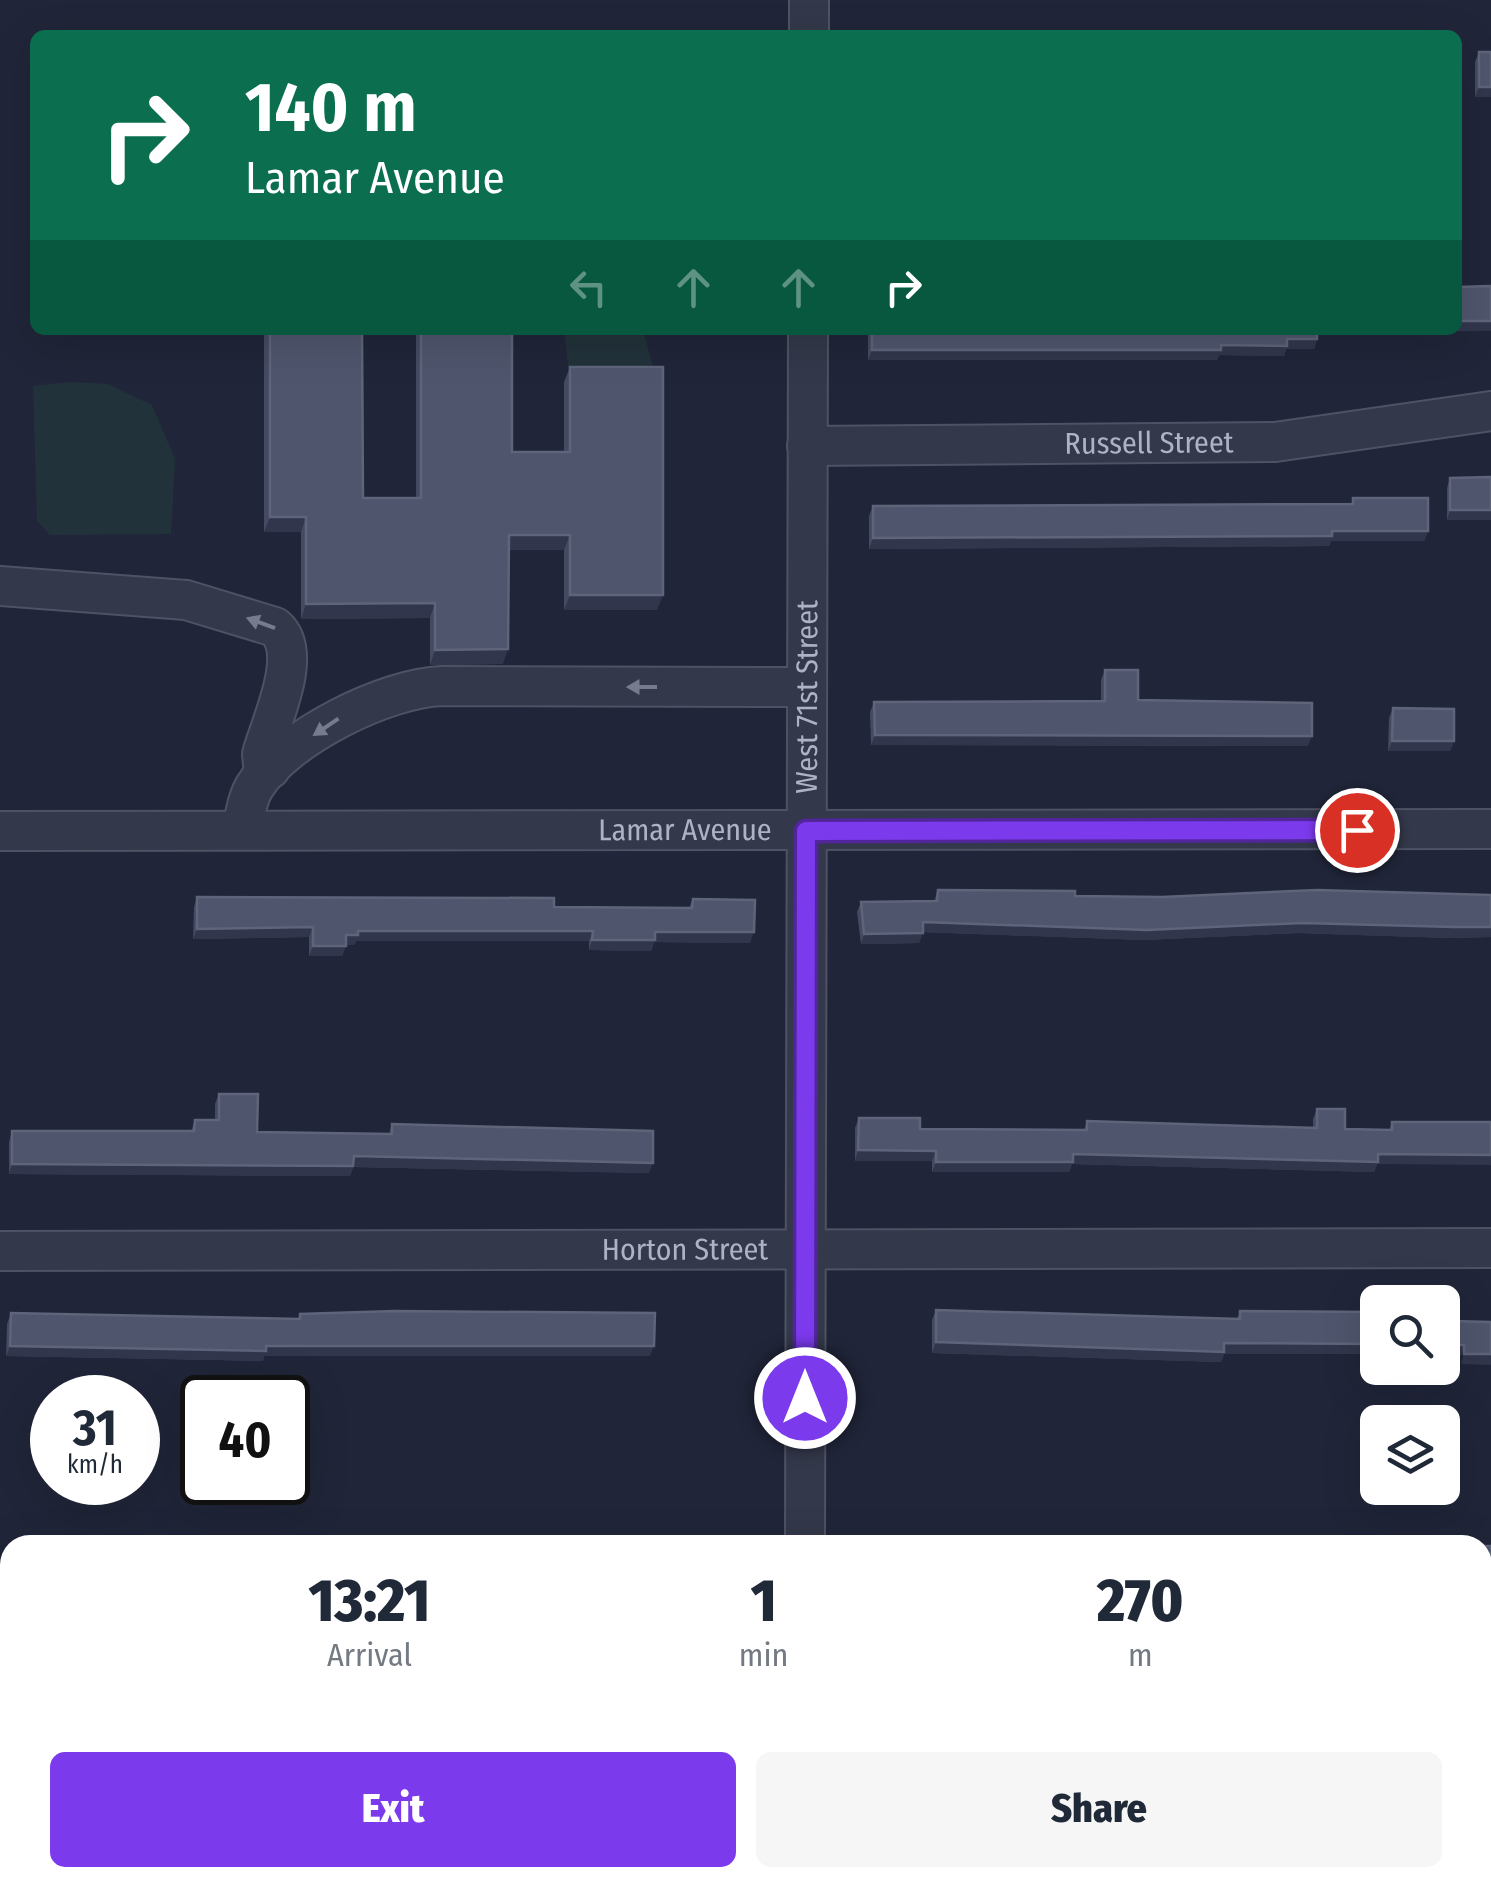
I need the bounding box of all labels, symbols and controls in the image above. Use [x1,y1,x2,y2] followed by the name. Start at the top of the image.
[245,66,417,150] text: 140 m
[80,70,210,200] icon: right
[245,151,505,205] text: Lamar Avenue
[561,260,616,315] icon: left
[666,260,721,315] icon: ahead
[771,260,826,315] icon: ahead
[876,260,931,315] icon: right
[1064,424,1234,462] street label: Russell Street
[789,600,825,794] street label: West 71st Street
[246,615,276,630] one-way arrow
[625,679,657,695] one-way arrow
[313,717,340,736] one-way arrow
[1315,788,1400,873] pin
[1330,803,1385,858] icon: arrive
[598,812,772,848] street label: Lamar Avenue
[602,1231,768,1268] street label: Horton Street
[1360,1285,1460,1505] map controls
[1360,1285,1460,1385] button: search
[753,1346,857,1450] position arrow
[180,1375,310,1505] speed limit sign: 40
[73,1398,117,1458] text: 31
[1360,1405,1460,1505] button: layers
[67,1450,123,1480] text: km/h
[308,1565,430,1637] text: 13:21
[751,1565,777,1637] text: 1
[1097,1565,1184,1637] text: 270
[327,1636,412,1674] text: Arrival
[739,1636,788,1674] text: min
[1128,1636,1153,1674] text: m
[50,1752,736,1867] button: Exit
[756,1752,1442,1867] button: Share

